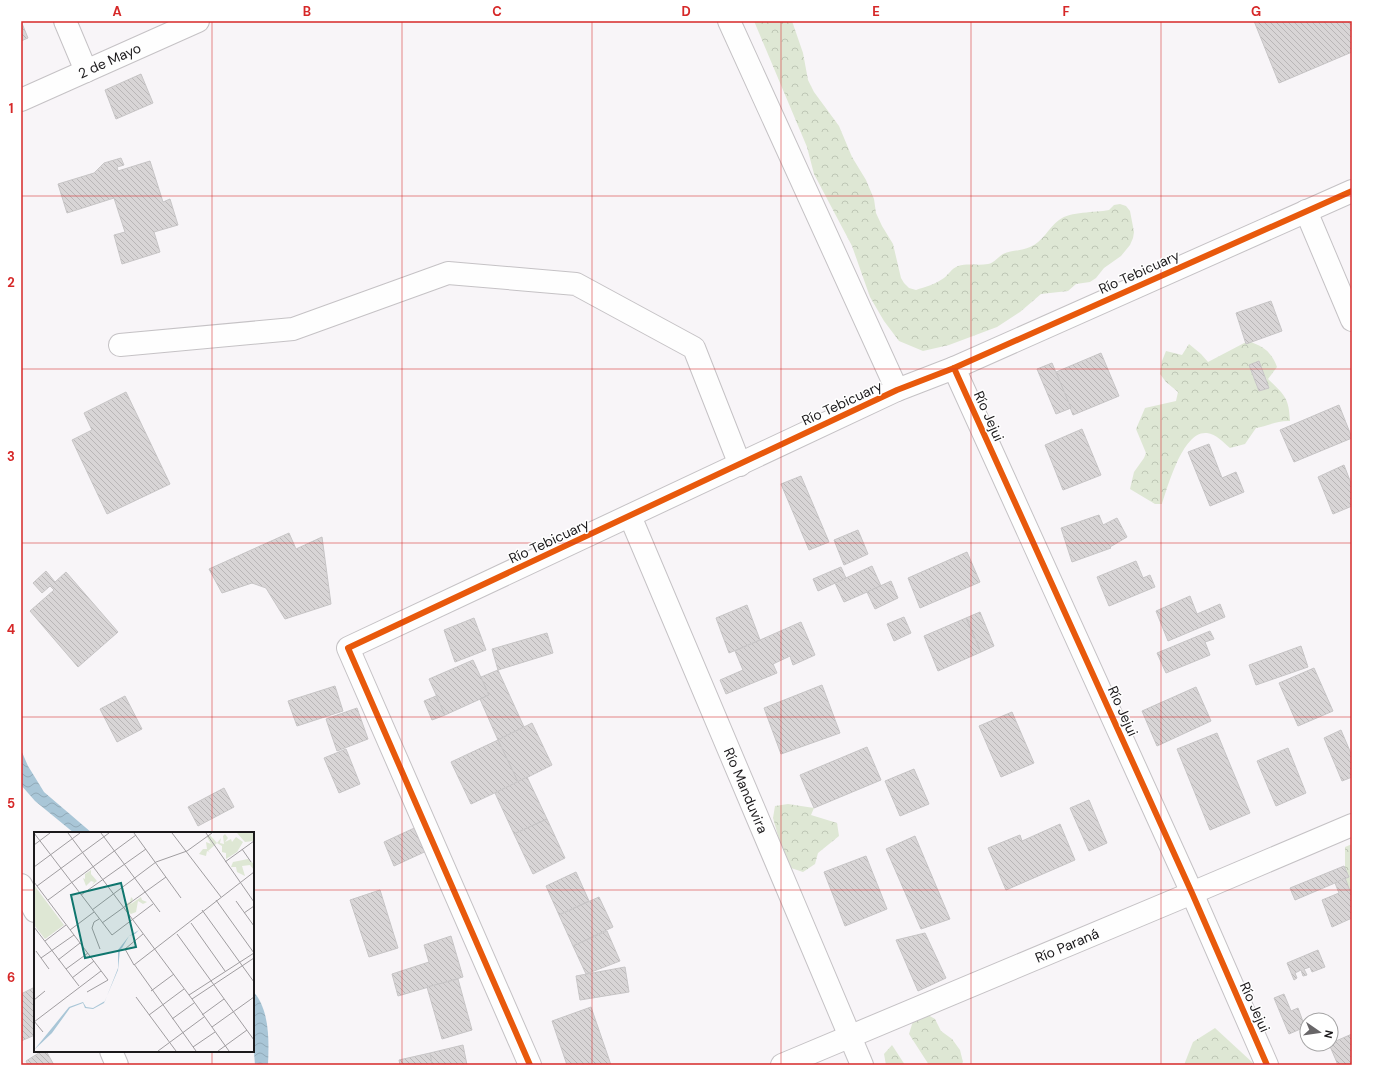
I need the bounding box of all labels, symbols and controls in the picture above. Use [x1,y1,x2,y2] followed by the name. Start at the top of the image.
[112,3,122,20] text: A
[303,3,311,20] text: B
[492,3,502,20] text: C
[681,3,691,20] text: D
[872,3,880,20] text: E
[1062,3,1070,20] text: F
[1251,3,1261,20] text: G
[75,39,144,82] street label: 2 de Mayo
[9,100,13,117] text: 1
[1096,246,1182,298] street label: Río Tebicuary
[7,274,15,291] text: 2
[799,376,885,429] street label: Río Tebicuary
[970,388,1008,444] street label: Río Jejui
[7,448,15,465] text: 3
[506,514,592,567] street label: Río Tebicuary
[7,621,15,638] text: 4
[1104,683,1142,739] street label: Río Jejui
[720,745,772,836] street label: Río Manduvira
[7,795,15,812] text: 5
[34,832,254,1052] inset map
[1032,924,1102,967] street label: Río Paraná
[7,969,15,986] text: 6
[1236,979,1274,1035] street label: Río Jejui
[1299,1012,1339,1052] north arrow
[1321,1029,1336,1040] text: N

